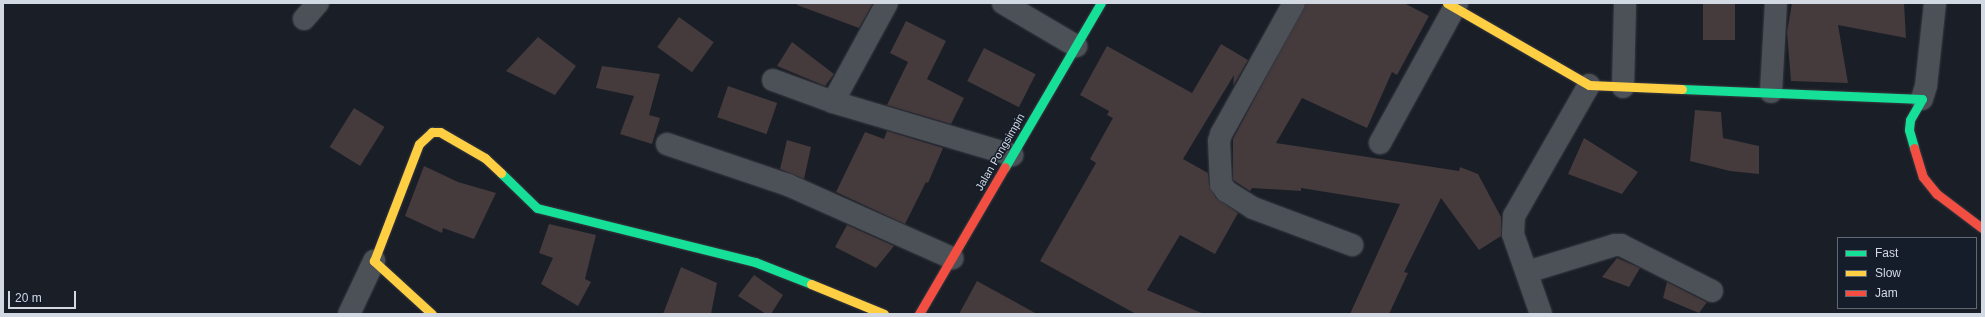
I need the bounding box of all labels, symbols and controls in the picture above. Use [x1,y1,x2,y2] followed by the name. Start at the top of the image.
[973,111,1027,193] street label: Jalan Pongsimpin
[1837,237,1977,309] legend
[1875,246,1898,260] text: Fast
[1875,266,1901,280] text: Slow
[10,283,78,309] scale bar
[1875,286,1898,300] text: Jam
[15,291,42,305] text: 20 m

